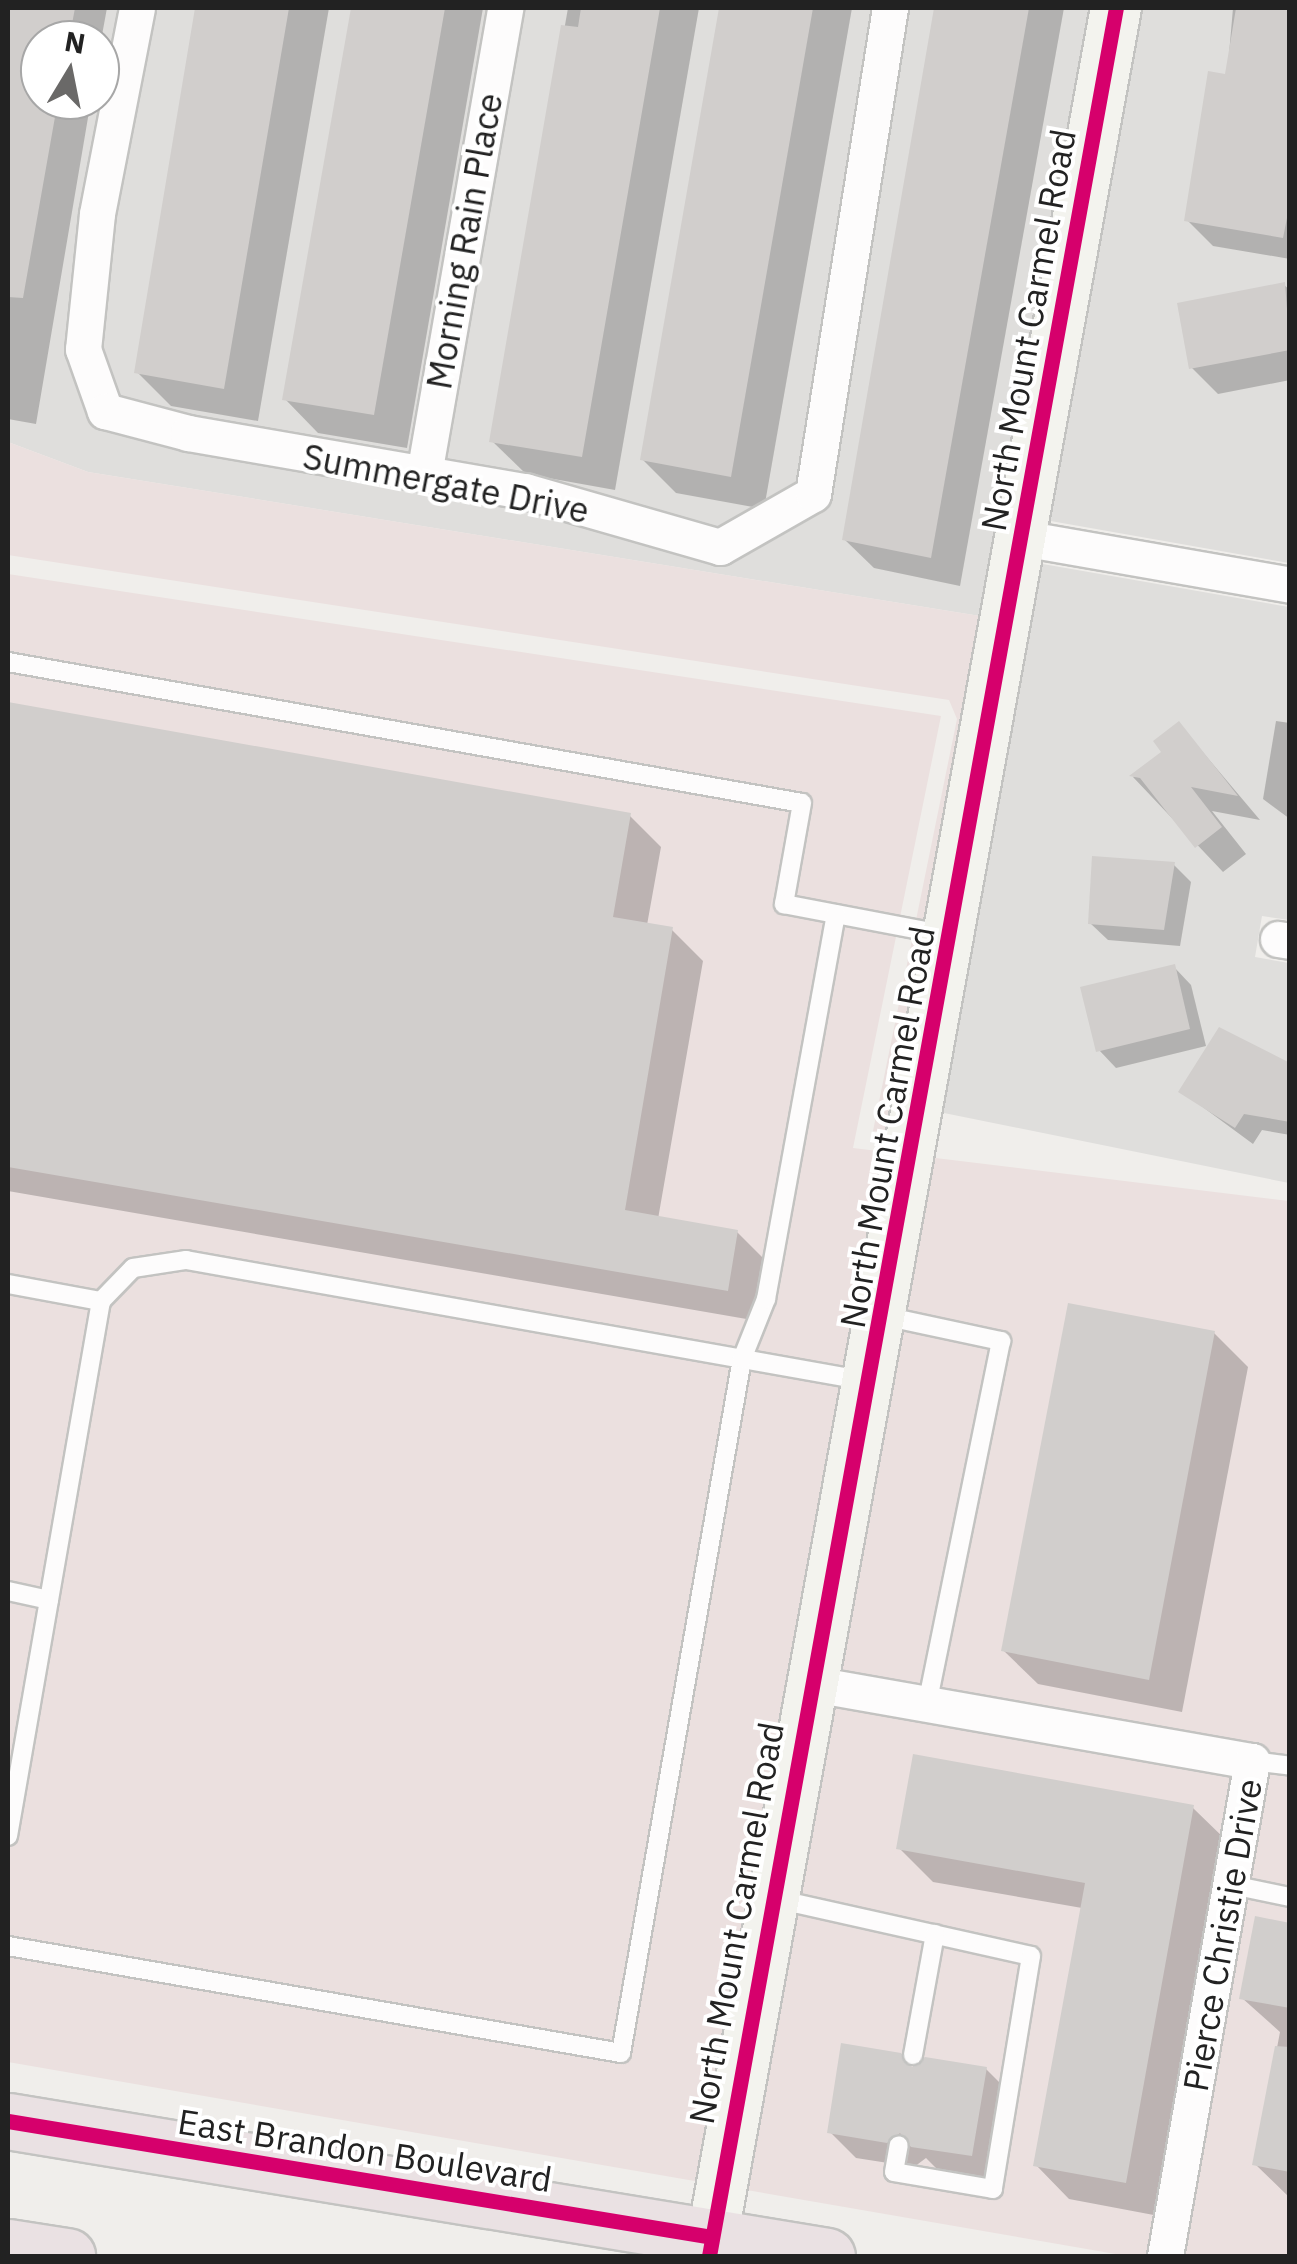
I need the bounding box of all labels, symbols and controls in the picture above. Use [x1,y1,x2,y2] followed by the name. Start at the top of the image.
[20,20,120,120] north arrow
[62,22,88,62] text: N
[417,90,511,392] street label: Morning Rain Place
[972,126,1084,534] street label: North Mount Carmel Road
[299,435,593,531] street label: Summergate Drive
[831,923,943,1331] street label: North Mount Carmel Road
[680,1719,792,2127] street label: North Mount Carmel Road
[1174,1776,1270,2094] street label: Pierce Christie Drive
[175,2100,555,2200] street label: East Brandon Boulevard

